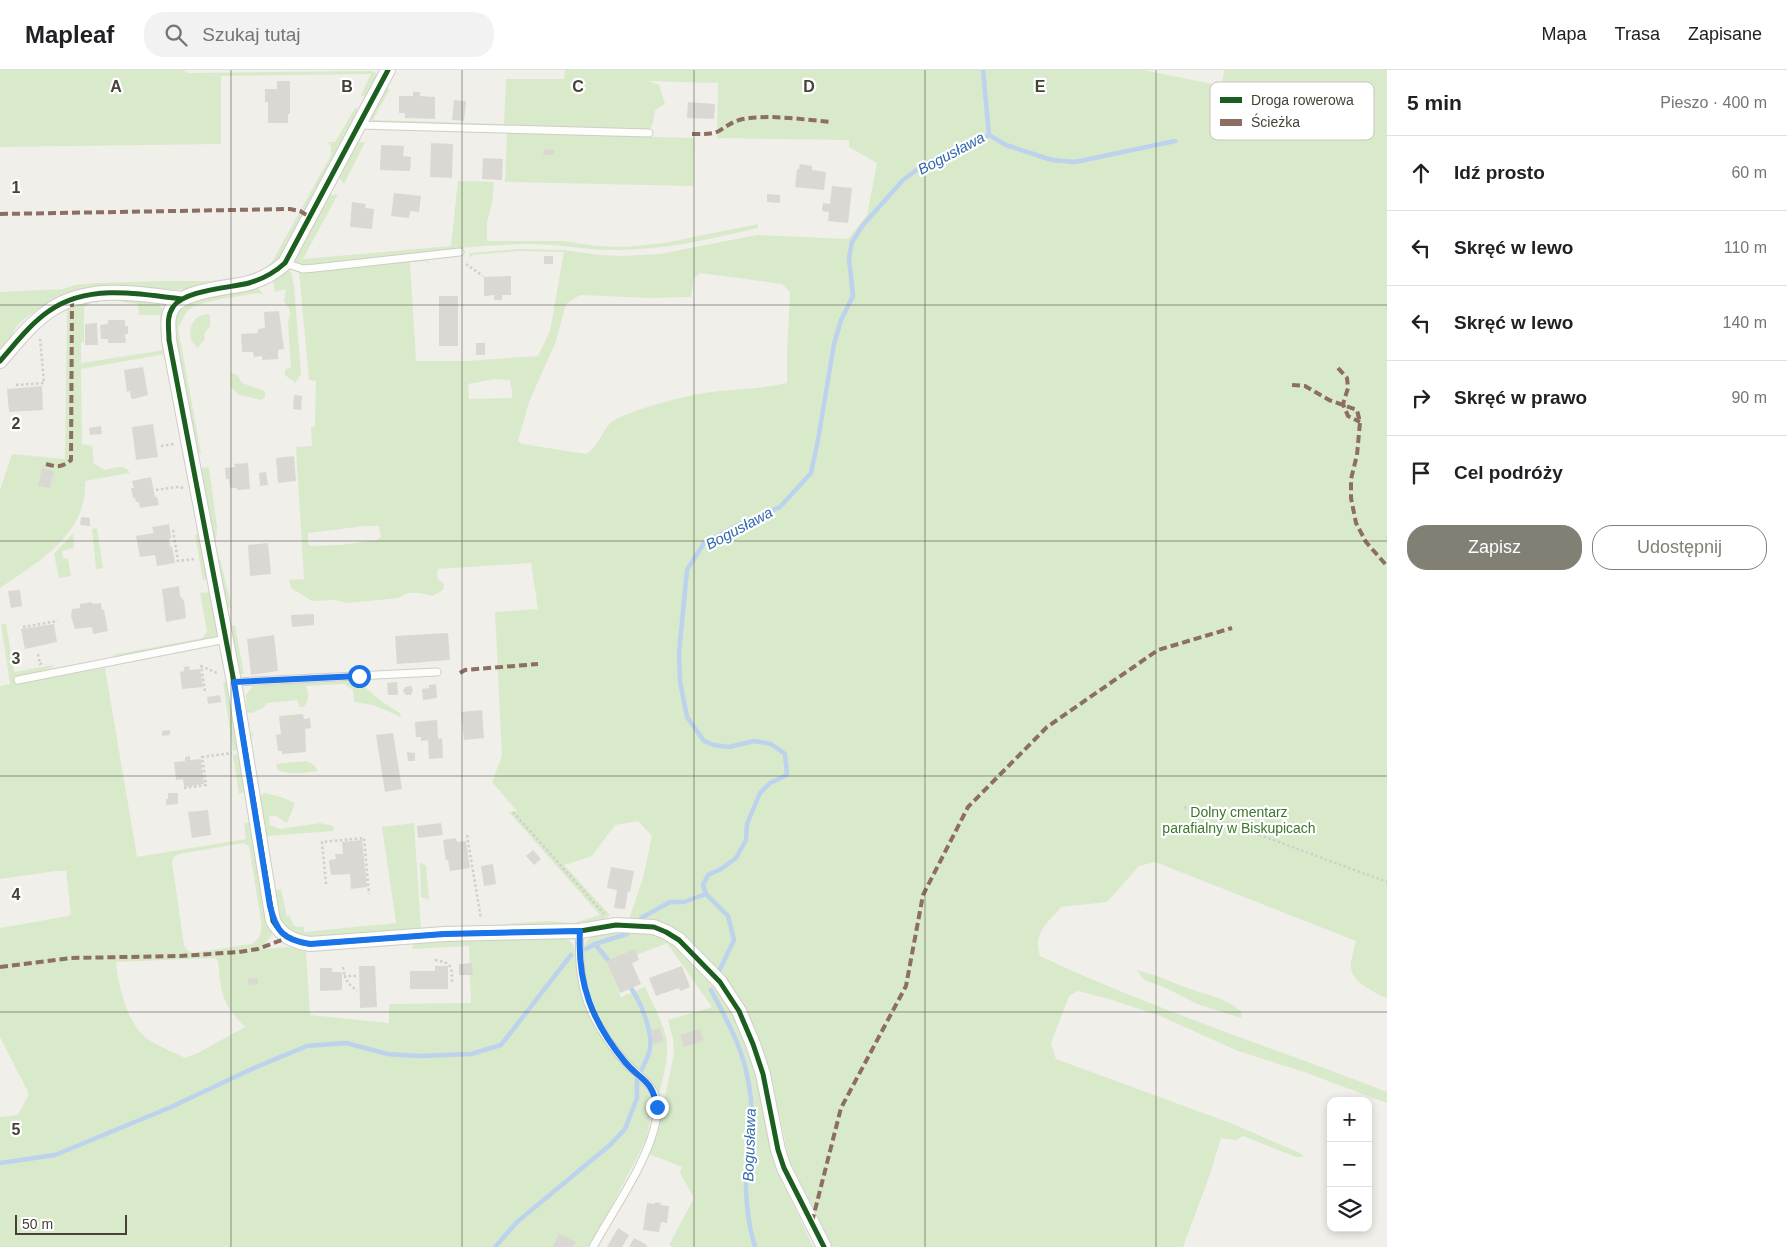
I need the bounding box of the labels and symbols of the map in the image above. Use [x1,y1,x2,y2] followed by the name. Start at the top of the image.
[110,78,122,95] text: A
[341,78,353,95] text: B
[572,78,584,95] text: C
[803,78,815,95] text: D
[1035,78,1046,95] text: E
[1210,82,1374,140] legend
[1251,92,1354,108] text: Droga rowerowa
[1251,113,1300,130] text: Ścieżka
[915,128,987,178] water label: Bogusława
[12,179,21,196] text: 1
[12,415,21,432] text: 2
[703,503,775,553] water label: Bogusława
[12,650,21,667] text: 3
[348,665,371,688] route start
[1162,804,1316,836] park label: Dolny cmentarz parafialny w Biskupicach
[12,886,21,903] text: 4
[646,1096,669,1119] route end
[739,1108,759,1182] water label: Bogusława
[12,1121,21,1138] text: 5
[15,1212,128,1235] scale bar

